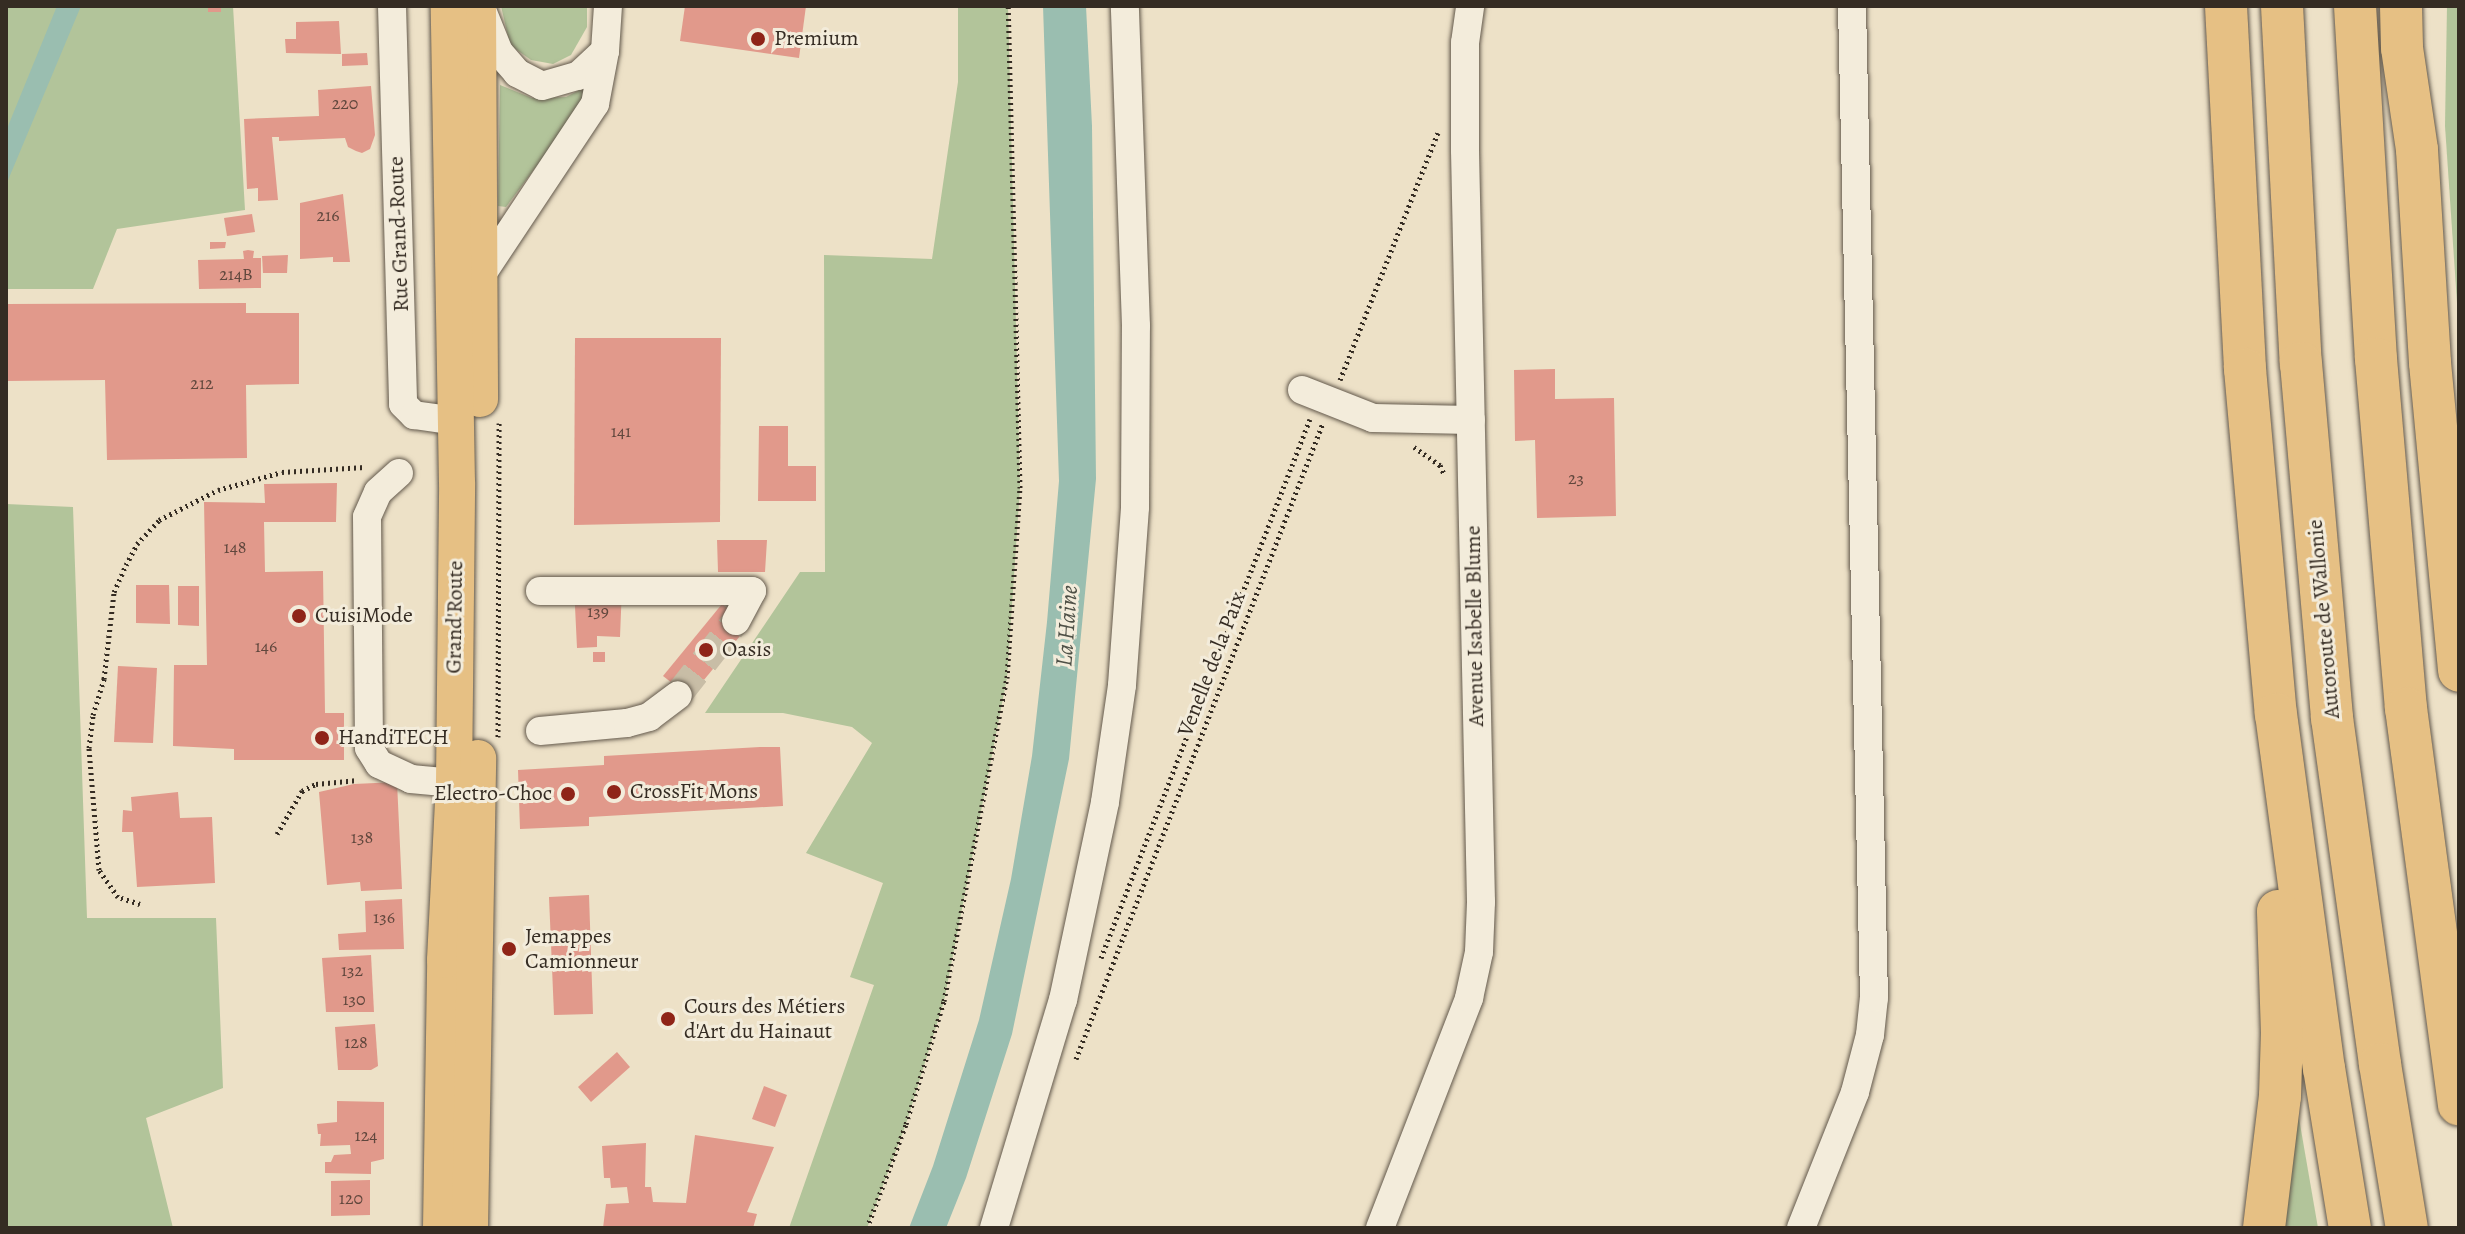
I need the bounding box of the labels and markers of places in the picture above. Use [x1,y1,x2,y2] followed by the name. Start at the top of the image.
[774,26,859,52] place label: Premium
[749,30,767,48] marker: Premium
[315,603,413,629] place label: CuisiMode
[290,607,308,625] marker: CuisiMode
[722,637,771,663] place label: Oasis
[697,641,715,659] marker: Oasis
[338,725,449,751] place label: HandiTECH
[313,729,331,747] marker: HandiTECH
[630,779,758,805] place label: CrossFit Mons
[434,781,552,807] place label: Electro-Choc
[605,783,623,801] marker: CrossFit Mons
[559,785,577,803] marker: Electro-Choc
[525,923,639,974] place label: Jemappes Camionneur
[500,940,518,958] marker: Jemappes Camionneur
[684,993,845,1044] place label: Cours des Métiers d'Art du Hainaut
[659,1010,677,1028] marker: Cours des Métiers d'Art du Hainaut

